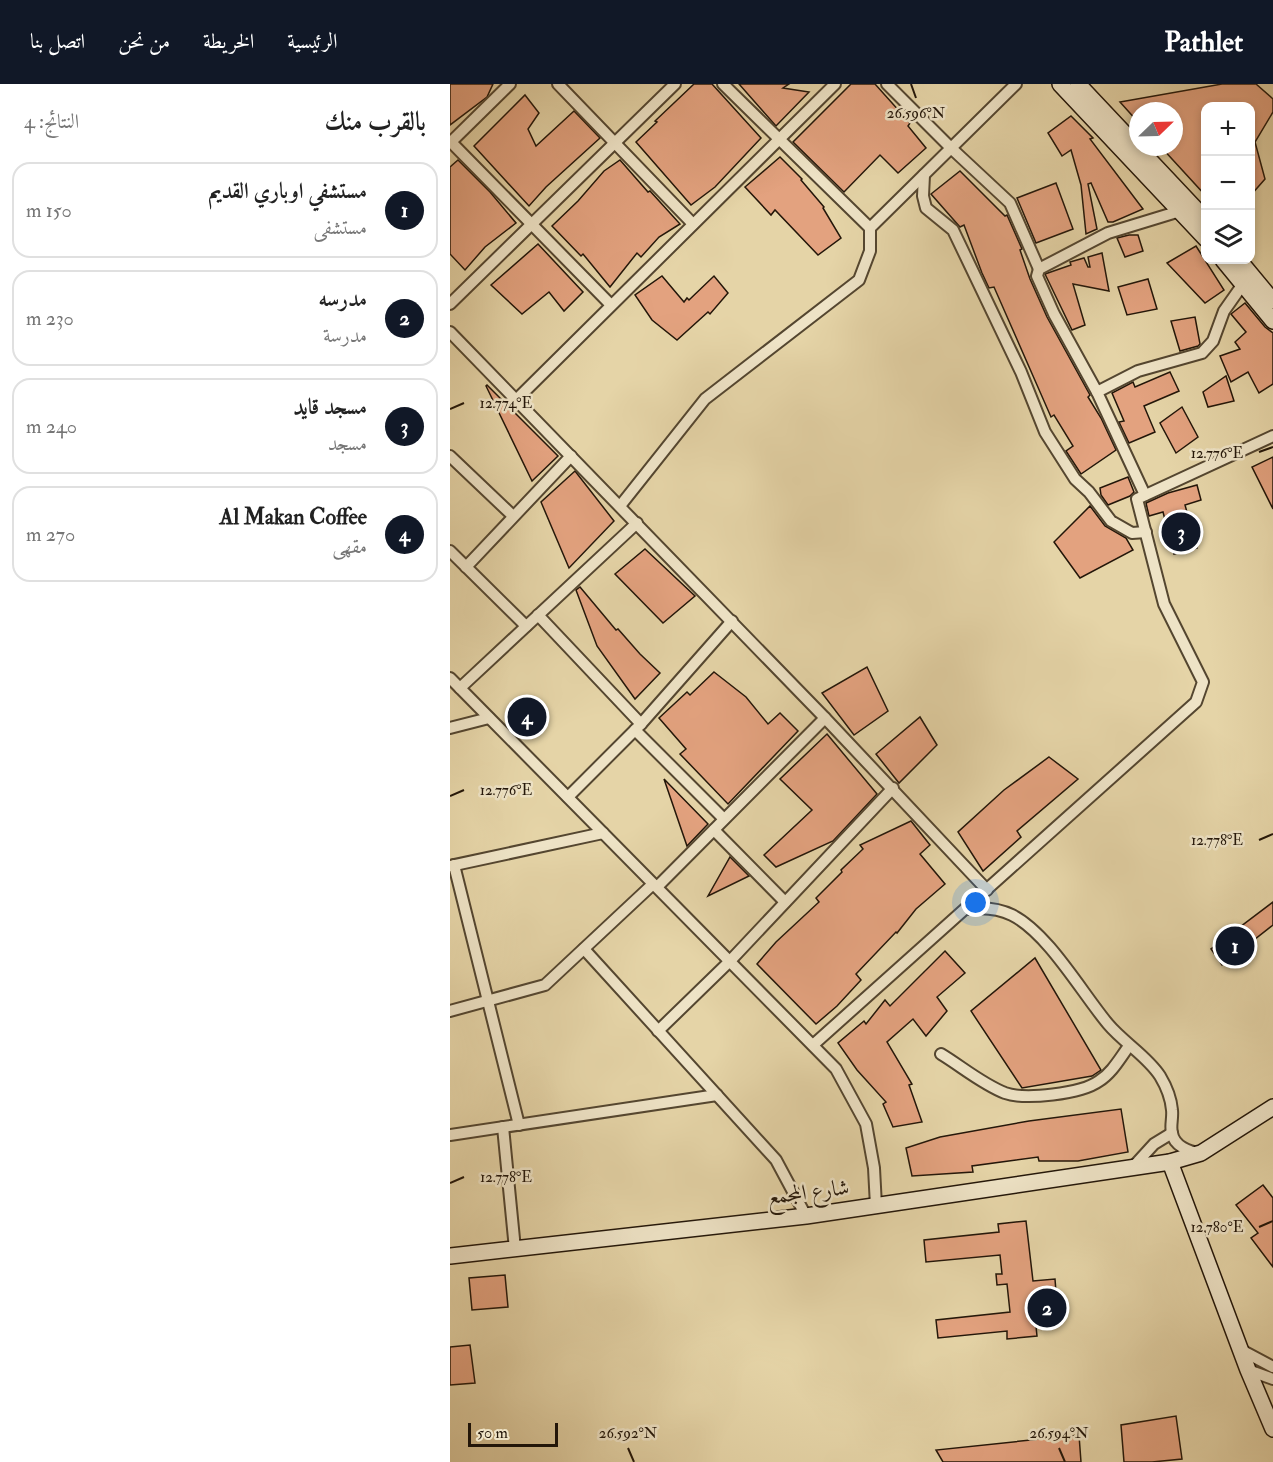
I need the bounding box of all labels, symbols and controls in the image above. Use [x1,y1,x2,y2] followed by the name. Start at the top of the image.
[1164,25,1243,60] text: Pathlet
[30,28,85,55] text: اتصل بنا
[118,28,170,55] text: من نحن
[203,28,254,55] text: الخريطة
[287,28,338,55] text: الرئيسية
[1129,102,1183,156] north arrow
[1201,102,1255,264] map controls
[1201,102,1255,156] button: +
[887,104,946,123] text: 26.596°N
[324,106,426,138] text: بالقرب منك
[24,109,79,134] text: النتائج: 4
[1201,156,1255,210] button: −
[208,177,367,205] text: مستشفي اوباري القديم
[26,198,72,223] text: 150 m
[401,198,408,223] text: 1
[1201,210,1255,264] button: layers
[314,215,367,240] text: مستشفى
[318,285,367,313] text: مدرسه
[26,306,74,331] text: 230 m
[399,306,410,331] text: 2
[323,323,367,348] text: مدرسة
[293,393,367,421] text: مسجد قايد
[480,394,533,413] text: 12.774°E
[26,414,77,439] text: 240 m
[401,414,408,439] text: 3
[328,431,367,456] text: مسجد
[1191,444,1244,463] text: 12.776°E
[220,503,367,531] text: Al Makan Coffee
[1162,510,1200,554] pin: 3
[26,522,75,547] text: 270 m
[399,522,410,547] text: 4
[332,534,367,559] text: مقهى
[508,694,547,740] pin: 4
[480,781,533,800] text: 12.776°E
[1191,831,1243,850] text: 12.778°E
[961,888,990,917] your location
[1216,924,1254,968] pin: 1
[480,1168,532,1187] text: 12.778°E
[765,1173,851,1216] street label: شارع المجمع
[1191,1218,1244,1237] text: 12.780°E
[1028,1286,1066,1330] pin: 2
[468,1420,558,1448] scale bar
[477,1423,508,1443] text: 50 m
[599,1424,658,1443] text: 26.592°N
[1030,1424,1089,1443] text: 26.594°N

